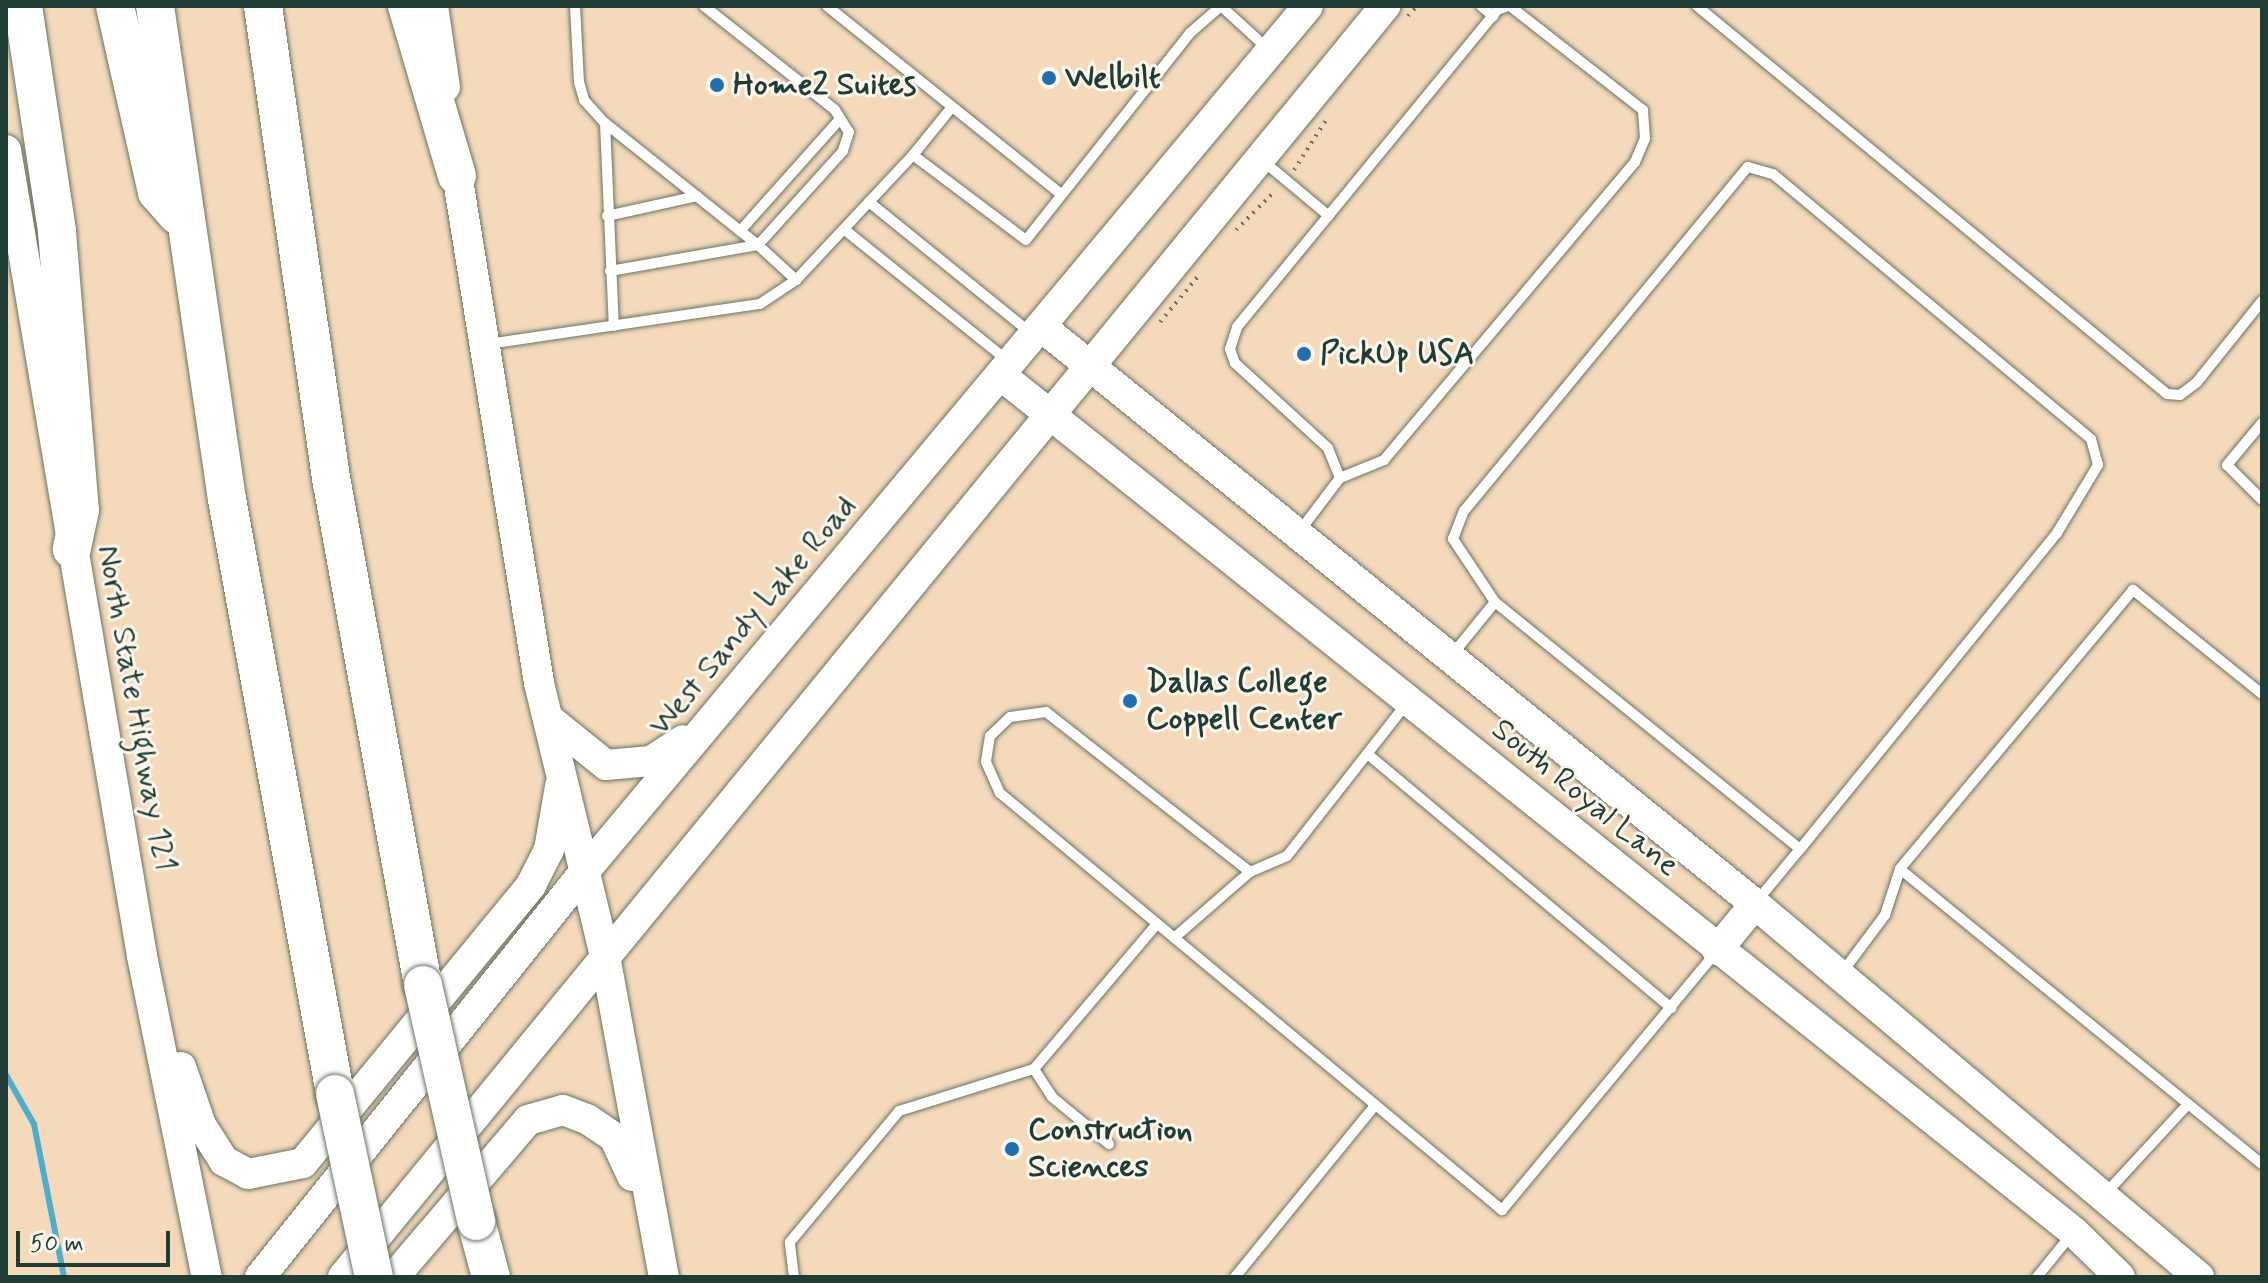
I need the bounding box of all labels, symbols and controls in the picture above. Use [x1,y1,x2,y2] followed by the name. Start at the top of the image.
[1065,59,1161,97] place label: Welbilt
[733,66,916,104] place label: Home2 Suites
[1040,69,1058,87] marker: Welbilt
[708,76,726,94] marker: Home2 Suites
[1320,335,1477,373] place label: PickUp USA
[1295,345,1313,363] marker: PickUp USA
[639,486,867,746] street label: West Sandy Lake Road
[89,543,183,873] street label: North State Highway 121
[1146,664,1347,739] place label: Dallas College Coppell Center
[1121,692,1139,710] marker: Dallas College Coppell Center
[1485,712,1685,884] street label: South Royal Lane
[1028,1112,1193,1187] place label: Construction Sciences
[1003,1140,1021,1158] marker: Construction Sciences
[20,1215,174,1265] scale bar
[30,1229,84,1260] text: 50 m

